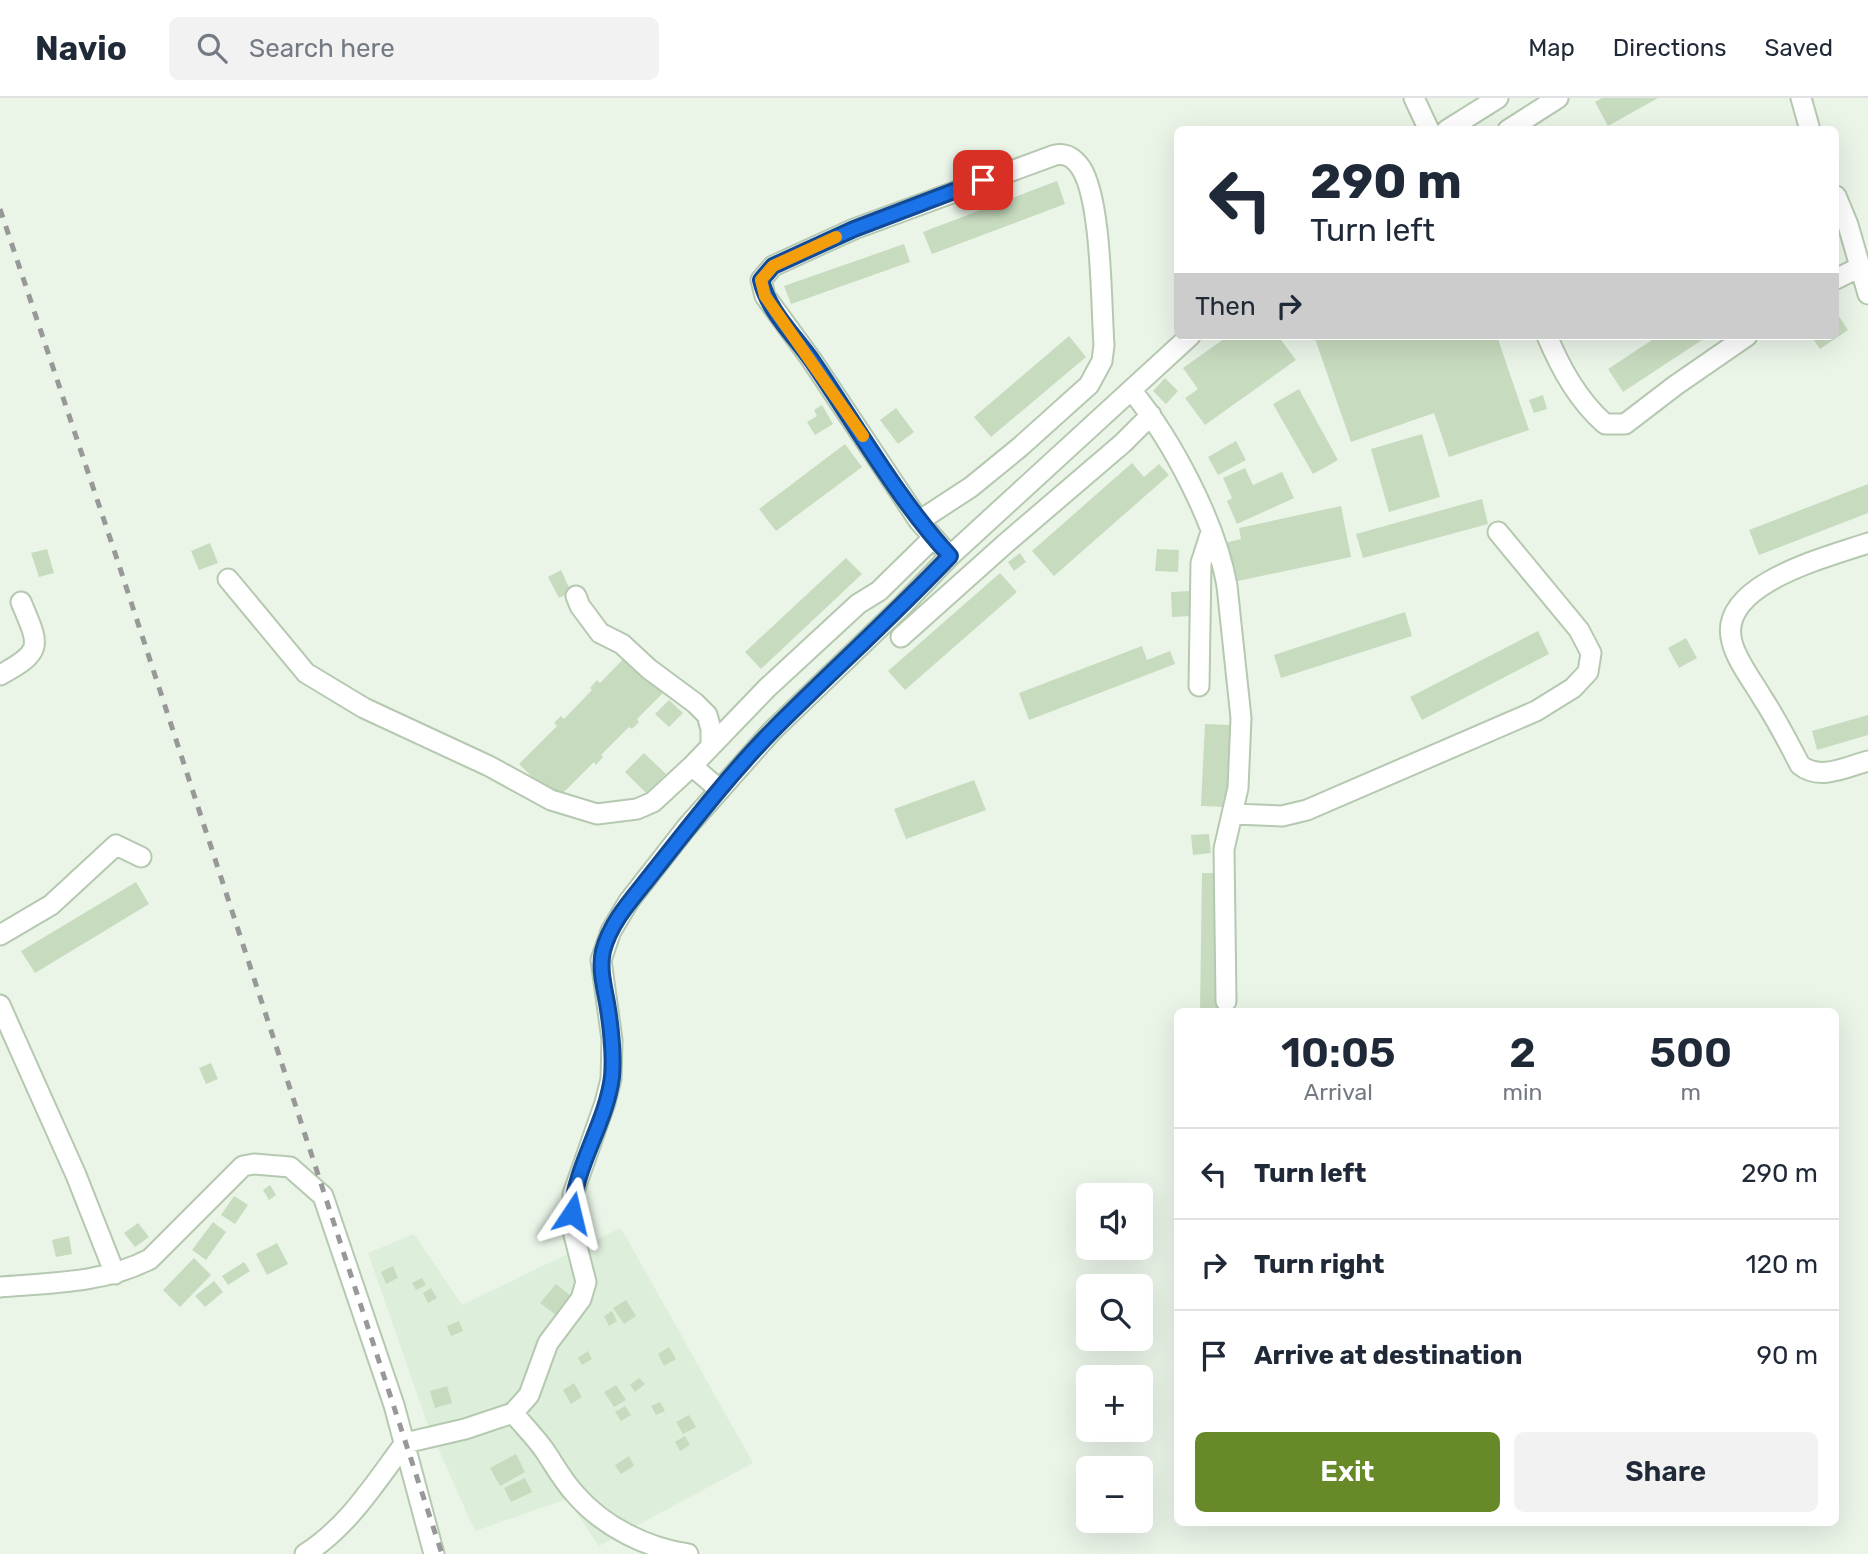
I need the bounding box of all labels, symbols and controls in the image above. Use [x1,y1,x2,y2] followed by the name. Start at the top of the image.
[169,17,659,80] search box
[35,29,127,68] text: Navio
[193,29,231,67] icon: search
[249,33,395,64] text: Search here
[1528,34,1575,62] text: Map
[1613,34,1726,62] text: Directions
[1764,34,1833,62] text: Saved
[953,150,1013,210] pin
[1310,152,1462,210] text: 290 m
[1195,154,1286,245] icon: left
[964,161,1002,199] icon: arrive
[1310,211,1435,249] text: Turn left
[1270,287,1308,325] icon: right
[1195,291,1256,322] text: Then
[1281,1028,1396,1078] text: 10:05
[1509,1028,1536,1078] text: 2
[1649,1028,1732,1078] text: 500
[1304,1078,1373,1106] text: Arrival
[1503,1078,1542,1106] text: min
[1680,1078,1701,1106] text: m
[1195,1155,1233,1193] icon: left
[1254,1158,1366,1189] text: Turn left
[1741,1158,1818,1189] text: 290 m
[535,1176,609,1250] position arrow
[1076,1183,1153,1533] map controls
[1076,1183,1153,1260] button: sound
[1195,1246,1233,1284] icon: right
[1254,1249,1384,1280] text: Turn right
[1746,1249,1818,1280] text: 120 m
[1076,1274,1153,1351] button: search
[1195,1337,1233,1375] icon: arrive
[1254,1340,1522,1371] text: Arrive at destination
[1757,1340,1818,1371] text: 90 m
[1076,1365,1153,1442] button: +
[1195,1432,1500,1512] button: Exit
[1514,1432,1818,1512] button: Share
[1076,1456,1153,1533] button: −

